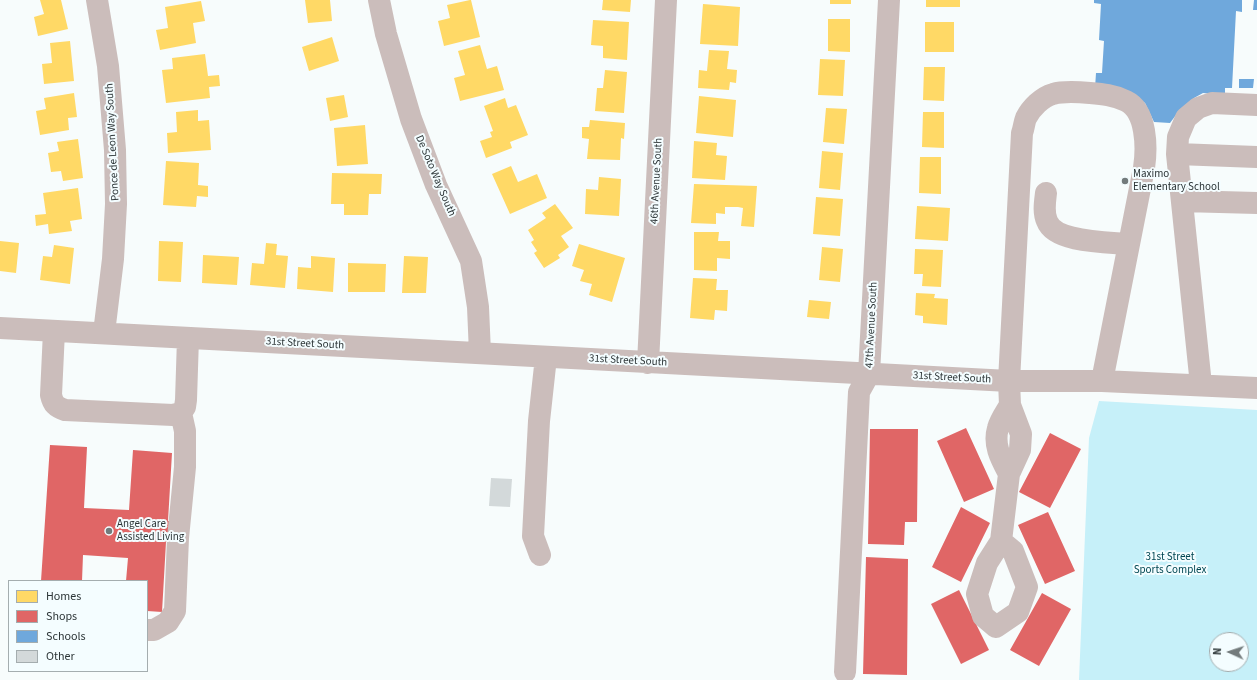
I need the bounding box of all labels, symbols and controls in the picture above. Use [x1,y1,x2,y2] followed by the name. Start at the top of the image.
[103,83,123,201] street label: Ponce de Leon Way South
[412,134,458,218] street label: De Soto Way South
[648,137,666,225] street label: 46th Avenue South
[1133,168,1220,194] place label: Maximo Elementary School
[1120,176,1130,186] marker: Maximo Elementary School
[863,281,881,369] street label: 47th Avenue South
[265,335,345,353] street label: 31st Street South
[588,352,668,370] street label: 31st Street South
[912,369,992,387] street label: 31st Street South
[117,518,184,544] place label: Angel Care Assisted Living
[104,526,114,536] marker: Angel Care Assisted Living
[1134,551,1206,577] park label: 31st Street Sports Complex
[8,580,148,672] legend
[46,588,81,605] text: Homes
[46,608,77,625] text: Shops
[46,628,86,645] text: Schools
[1209,632,1249,672] north arrow
[1210,647,1225,655] text: N
[46,648,75,665] text: Other

